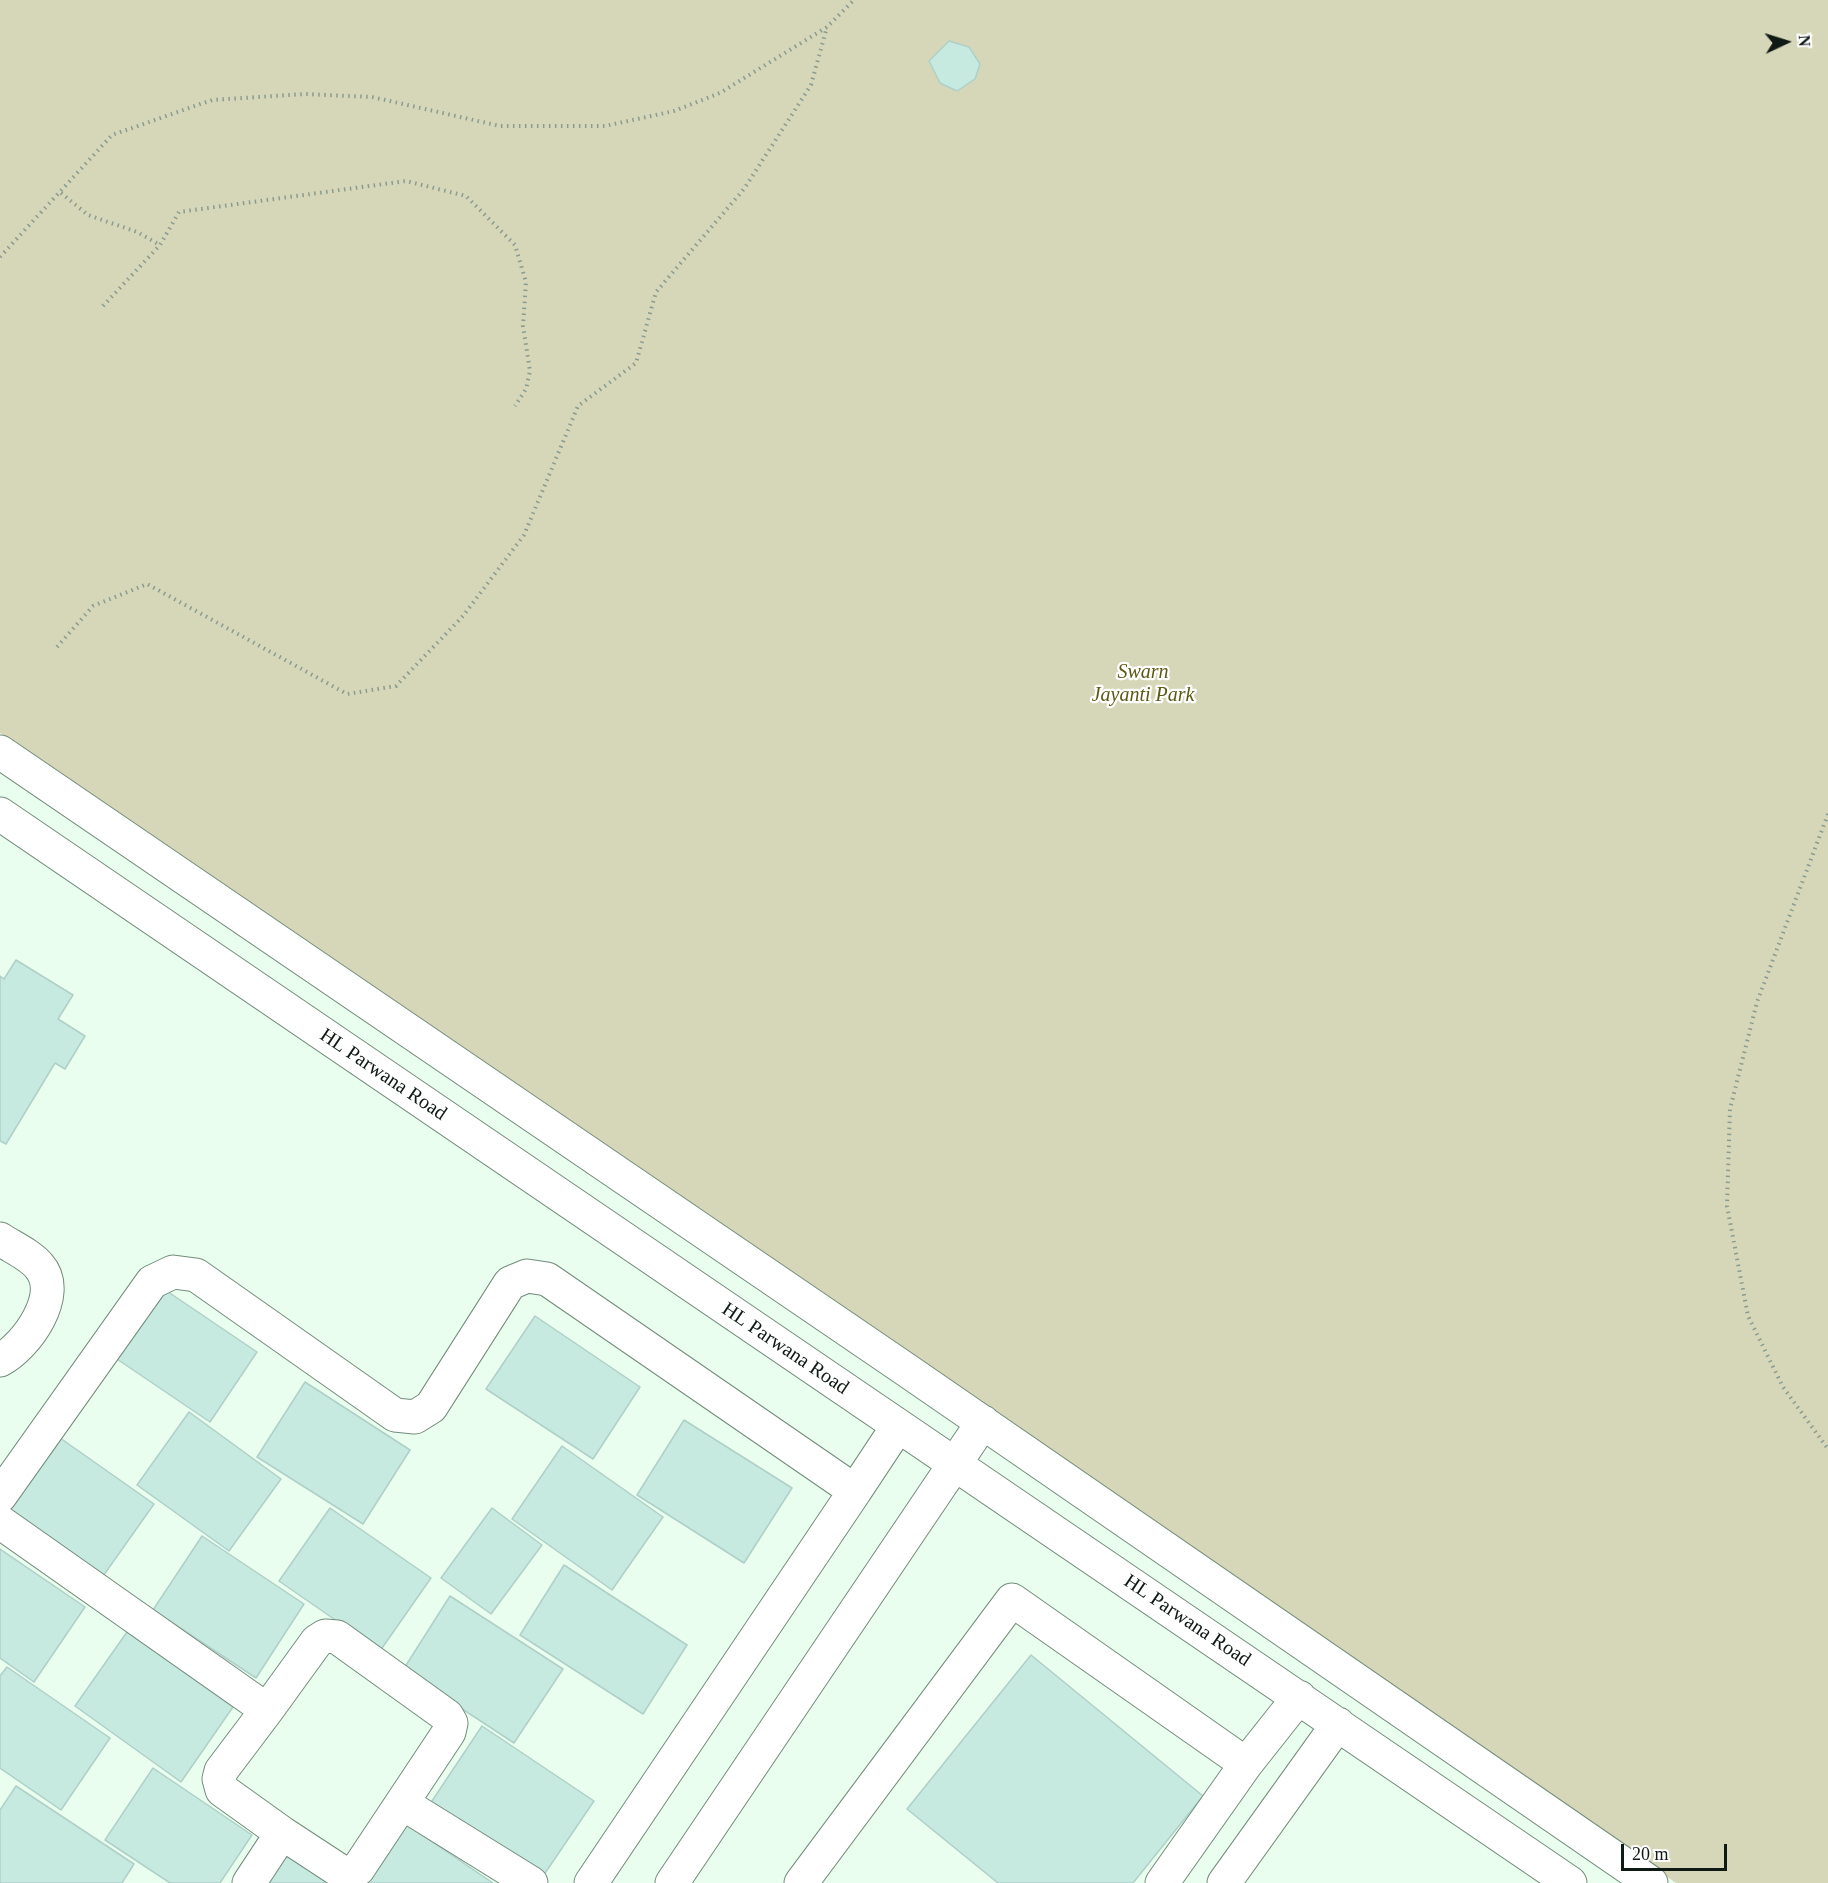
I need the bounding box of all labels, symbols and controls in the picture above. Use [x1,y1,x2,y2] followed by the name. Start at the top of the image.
[1756,12,1816,72] north arrow
[1796,34,1813,47] text: N
[1092,661,1194,708] park label: Swarn Jayanti Park
[315,1024,451,1126] street label: HL Parwana Road
[717,1298,853,1400] street label: HL Parwana Road
[1119,1570,1255,1672] street label: HL Parwana Road
[1624,1832,1730,1870] scale bar
[1632,1844,1669,1864] text: 20 m

